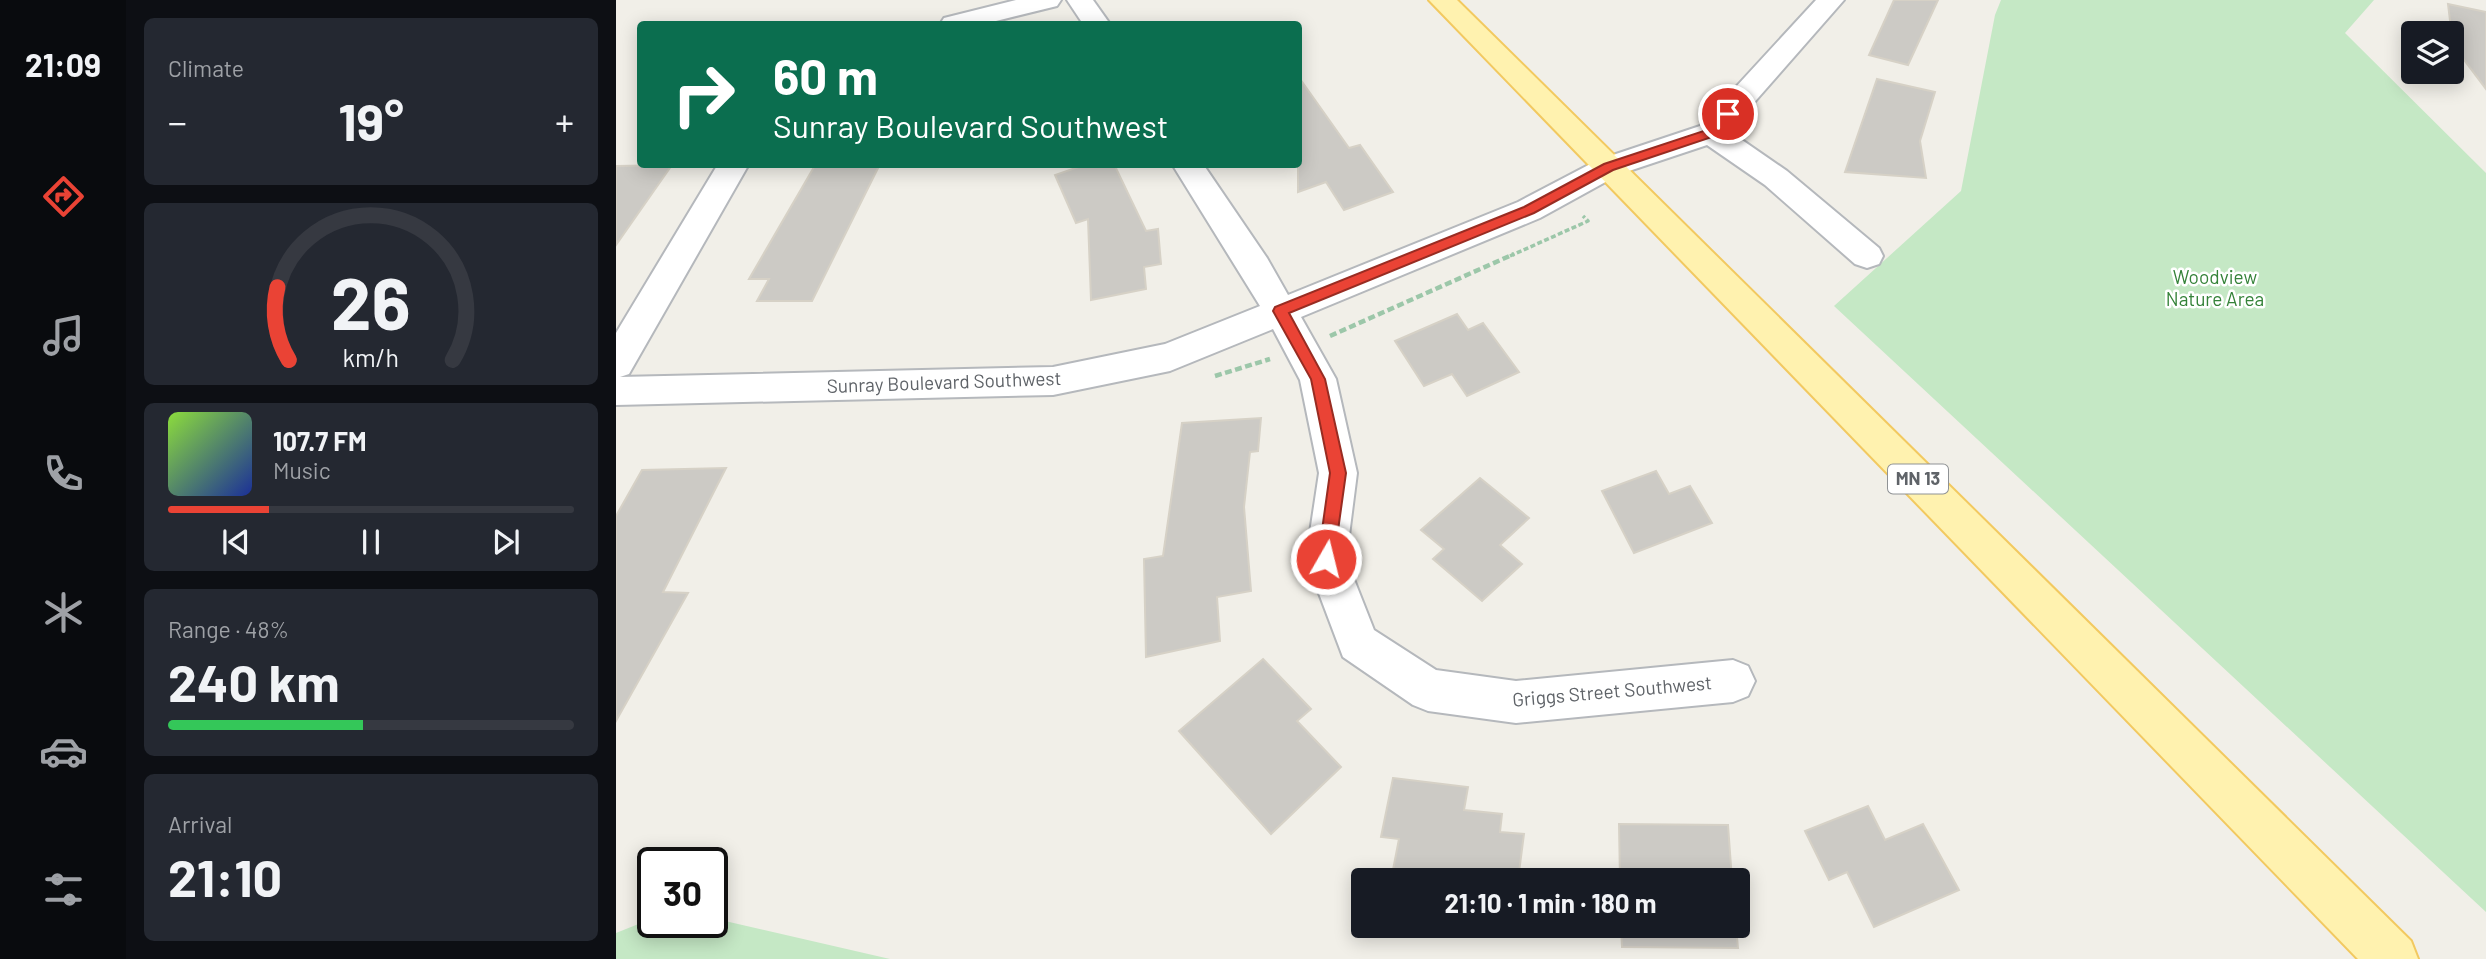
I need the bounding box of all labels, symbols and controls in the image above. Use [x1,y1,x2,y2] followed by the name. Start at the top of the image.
[2401,21,2464,84] map controls
[2401,21,2464,84] button: layers
[25,45,101,83] text: 21:09
[773,46,878,105] text: 60 m
[658,49,749,140] icon: right
[168,54,244,82] text: Climate
[1698,84,1758,144] pin
[338,89,404,151] text: 19°
[1709,95,1747,133] icon: arrive
[168,98,187,144] text: −
[555,98,574,144] text: +
[773,106,1168,144] text: Sunray Boulevard Southwest
[39,172,88,221] icon: directions
[331,258,411,346] text: 26
[2166,265,2264,310] park label: Woodview Nature Area
[39,311,88,360] icon: music
[343,342,399,372] text: km/h
[826,366,1062,397] street label: Sunray Boulevard Southwest
[273,425,366,456] text: 107.7 FM
[39,449,88,498] icon: phone
[273,456,331,484] text: Music
[1888,464,1948,494] road number: MN 13
[1289,522,1363,596] position arrow
[217,523,255,561] icon: previous
[352,523,390,561] icon: pause
[487,523,525,561] icon: next
[39,588,88,637] icon: climate
[168,615,289,643] text: Range · 48%
[168,650,340,712] text: 240 km
[1511,670,1713,711] street label: Griggs Street Southwest
[39,727,88,776] icon: car
[168,810,232,838] text: Arrival
[168,845,282,907] text: 21:10
[637,847,728,938] speed limit sign: 30
[39,865,88,914] icon: filters
[1444,887,1657,918] text: 21:10 · 1 min · 180 m

